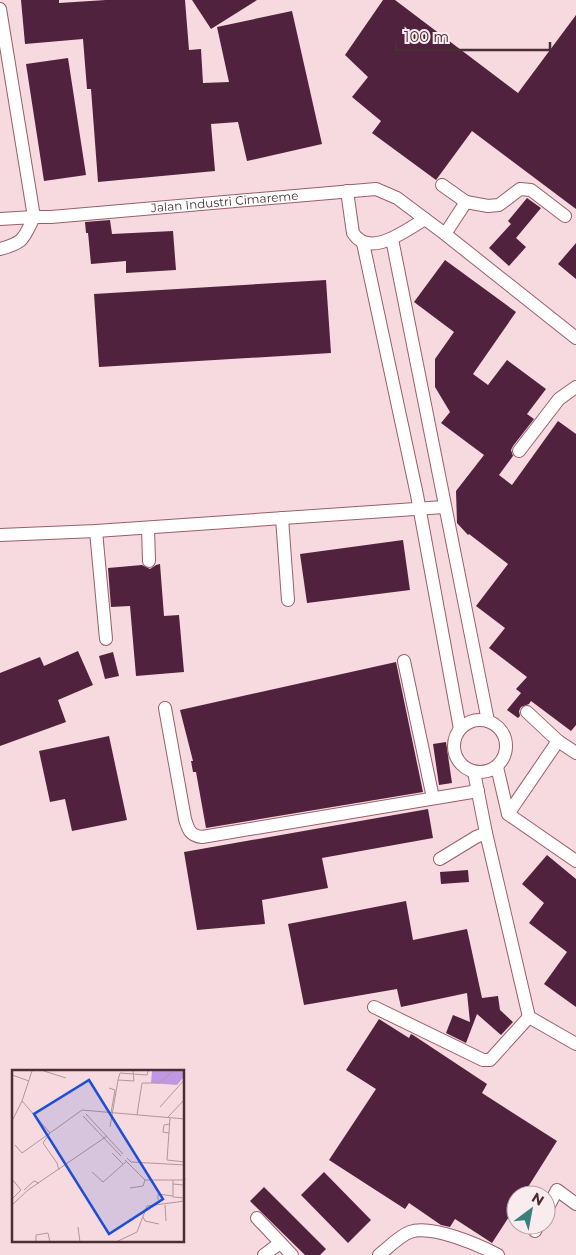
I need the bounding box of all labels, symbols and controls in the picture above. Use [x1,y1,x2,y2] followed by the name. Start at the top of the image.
[396,20,550,52] scale bar
[404,27,449,46] text: 100 m
[149,188,299,215] street label: Jalan Industri Cimareme
[12,1070,185,1242] inset map
[506,1185,556,1235] north arrow
[528,1188,547,1210] text: N

